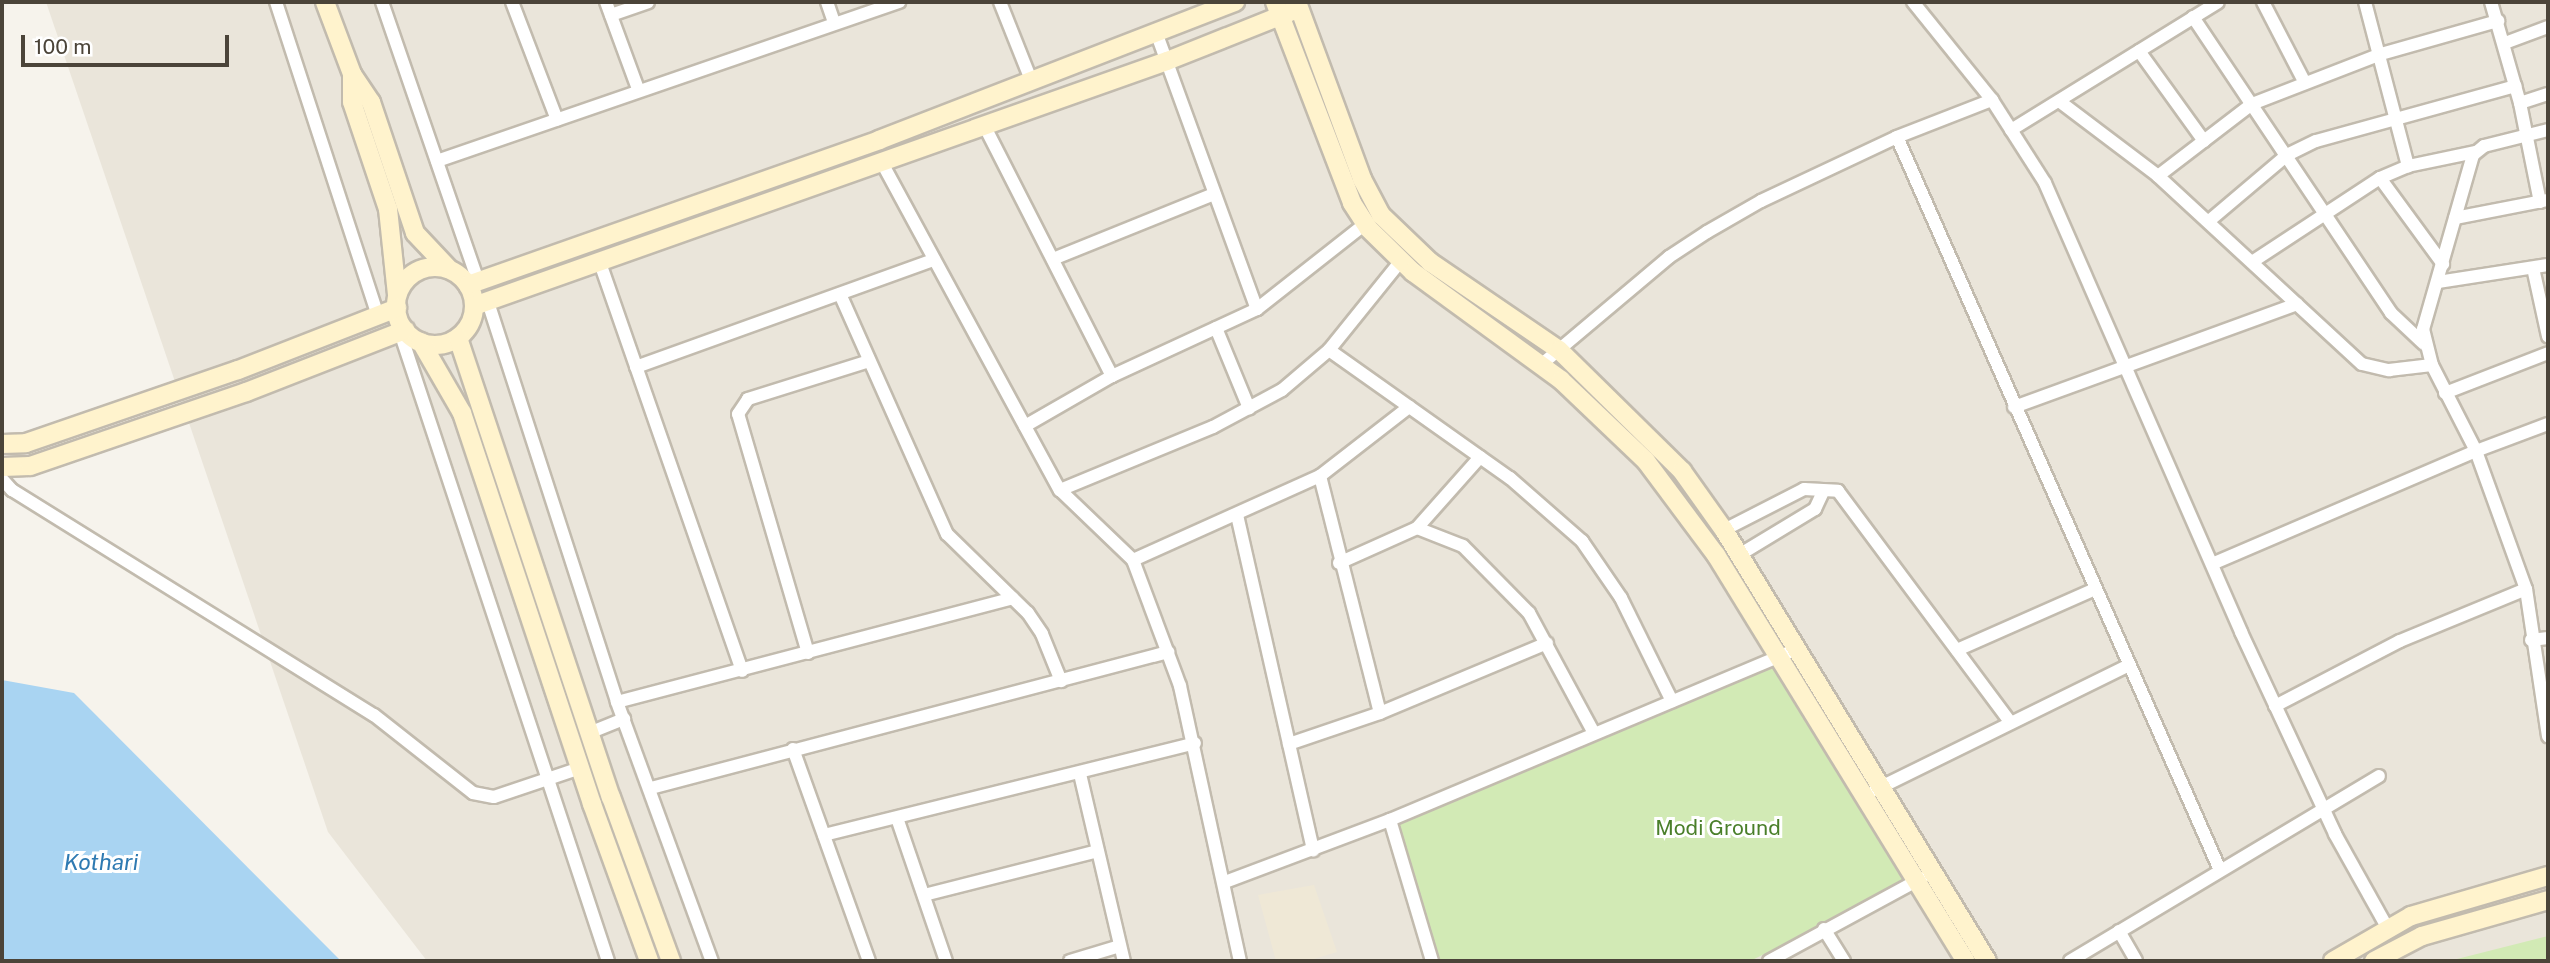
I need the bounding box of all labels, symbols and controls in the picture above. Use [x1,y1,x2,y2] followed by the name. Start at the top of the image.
[24,21,233,65] scale bar
[34,34,91,59] text: 100 m
[1655,815,1781,841] park label: Modi Ground
[64,848,138,876] water label: Kothari

